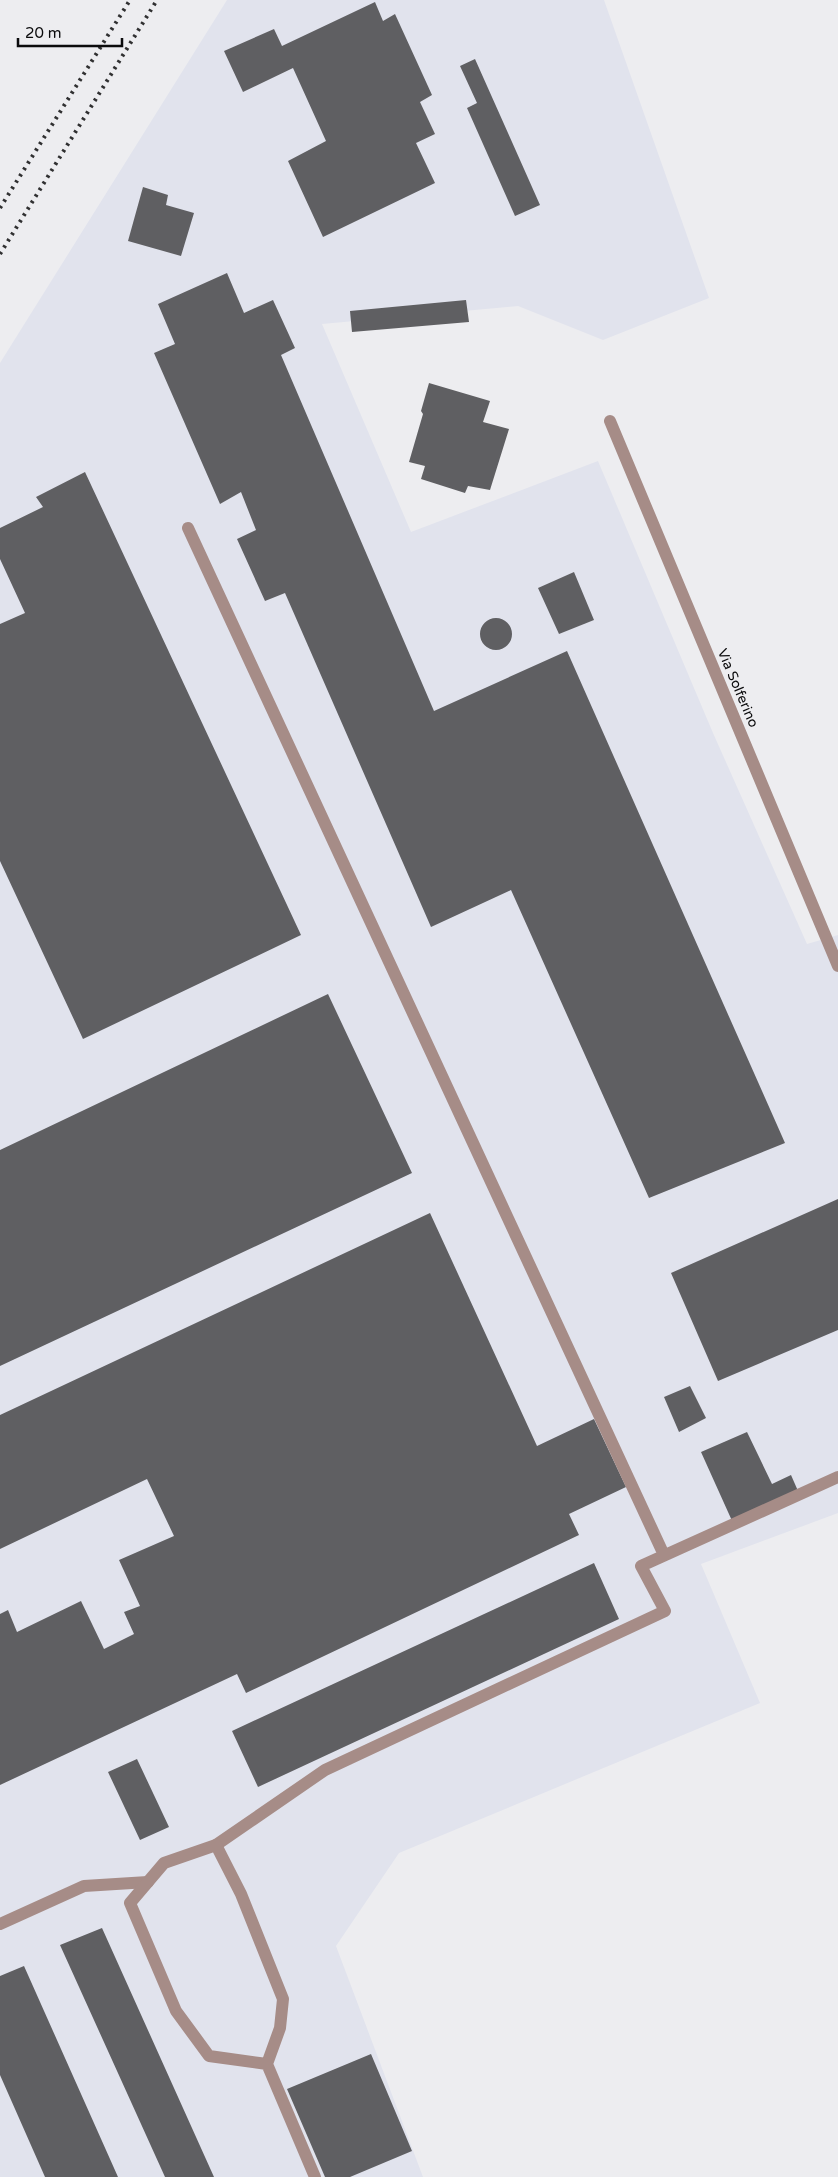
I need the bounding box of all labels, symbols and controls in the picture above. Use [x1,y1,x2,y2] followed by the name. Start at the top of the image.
[18,15,121,47] scale bar
[25,24,62,42] text: 20 m
[714,646,762,730] street label: Via Solferino

